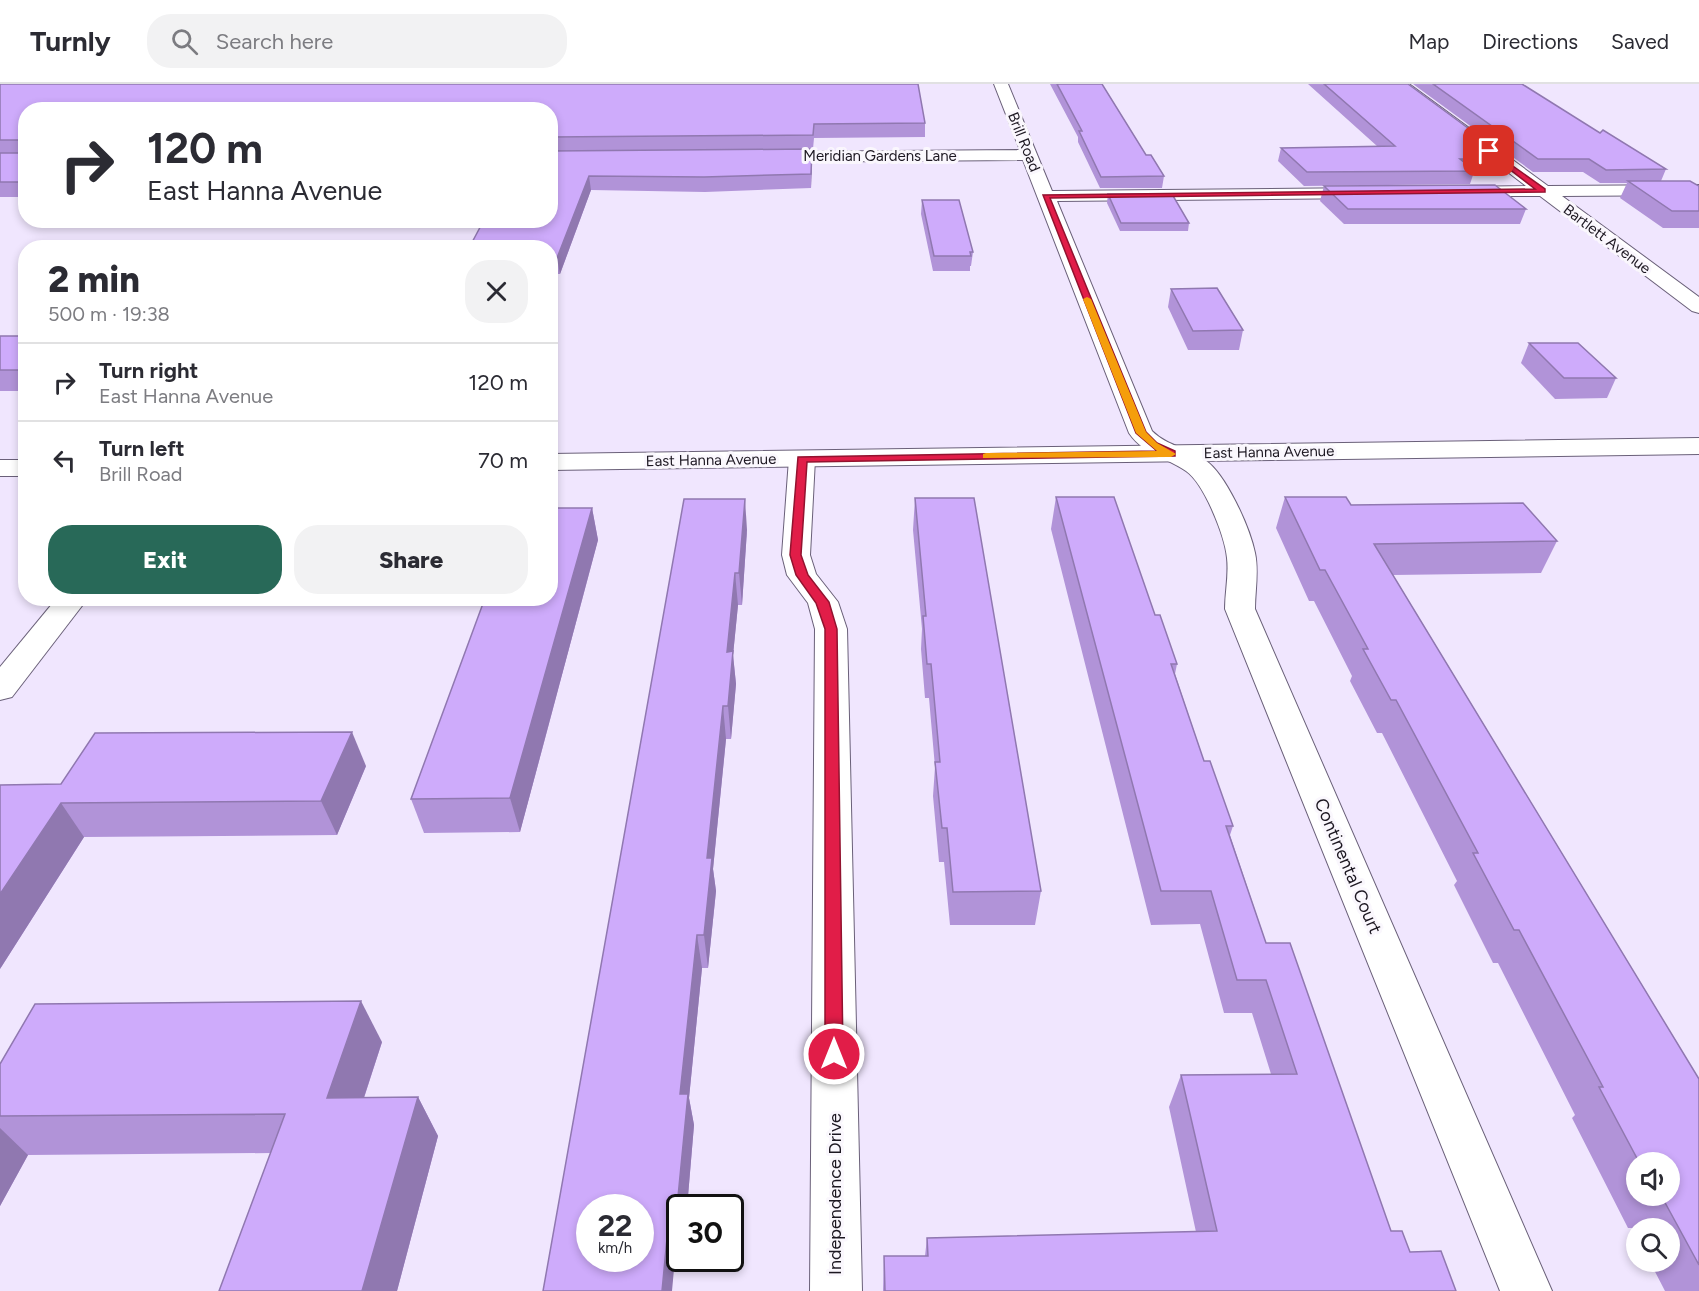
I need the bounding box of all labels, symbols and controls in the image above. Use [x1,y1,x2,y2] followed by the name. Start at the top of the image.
[147,14,567,68] search box
[30,24,111,58] text: Turnly
[168,25,201,58] icon: search
[216,28,333,55] text: Search here
[1408,29,1449,54] text: Map
[1482,29,1578,54] text: Directions
[1611,29,1669,54] text: Saved
[1004,110,1044,174] street label: Brill Road
[147,123,263,174] text: 120 m
[1463,125,1514,176] pin
[48,126,126,204] icon: right
[1472,134,1505,167] icon: arrive
[803,147,957,165] street label: Meridian Gardens Lane
[147,174,382,207] text: East Hanna Avenue
[1560,200,1654,278] street label: Bartlett Avenue
[48,258,140,301] text: 2 min
[465,260,528,323] button: close
[48,302,170,326] text: 500 m · 19:38
[99,357,198,384] text: Turn right
[48,366,81,399] icon: right
[468,369,528,396] text: 120 m
[99,384,273,408] text: East Hanna Avenue
[99,435,185,462] text: Turn left
[1204,442,1334,462] street label: East Hanna Avenue
[48,444,81,477] icon: left
[478,447,528,474] text: 70 m
[646,450,776,470] street label: East Hanna Avenue
[99,462,182,486] text: Brill Road
[48,525,282,594] button: Exit
[294,525,528,594] button: Share
[1310,795,1387,937] street label: Continental Court
[802,1022,866,1086] position arrow
[824,1113,846,1275] street label: Independence Drive
[1626,1152,1680,1272] map controls
[1626,1152,1680,1206] button: sound
[666,1194,744,1272] speed limit sign: 30
[598,1207,632,1244] text: 22
[1626,1218,1680,1272] button: search
[598,1239,632,1257] text: km/h

